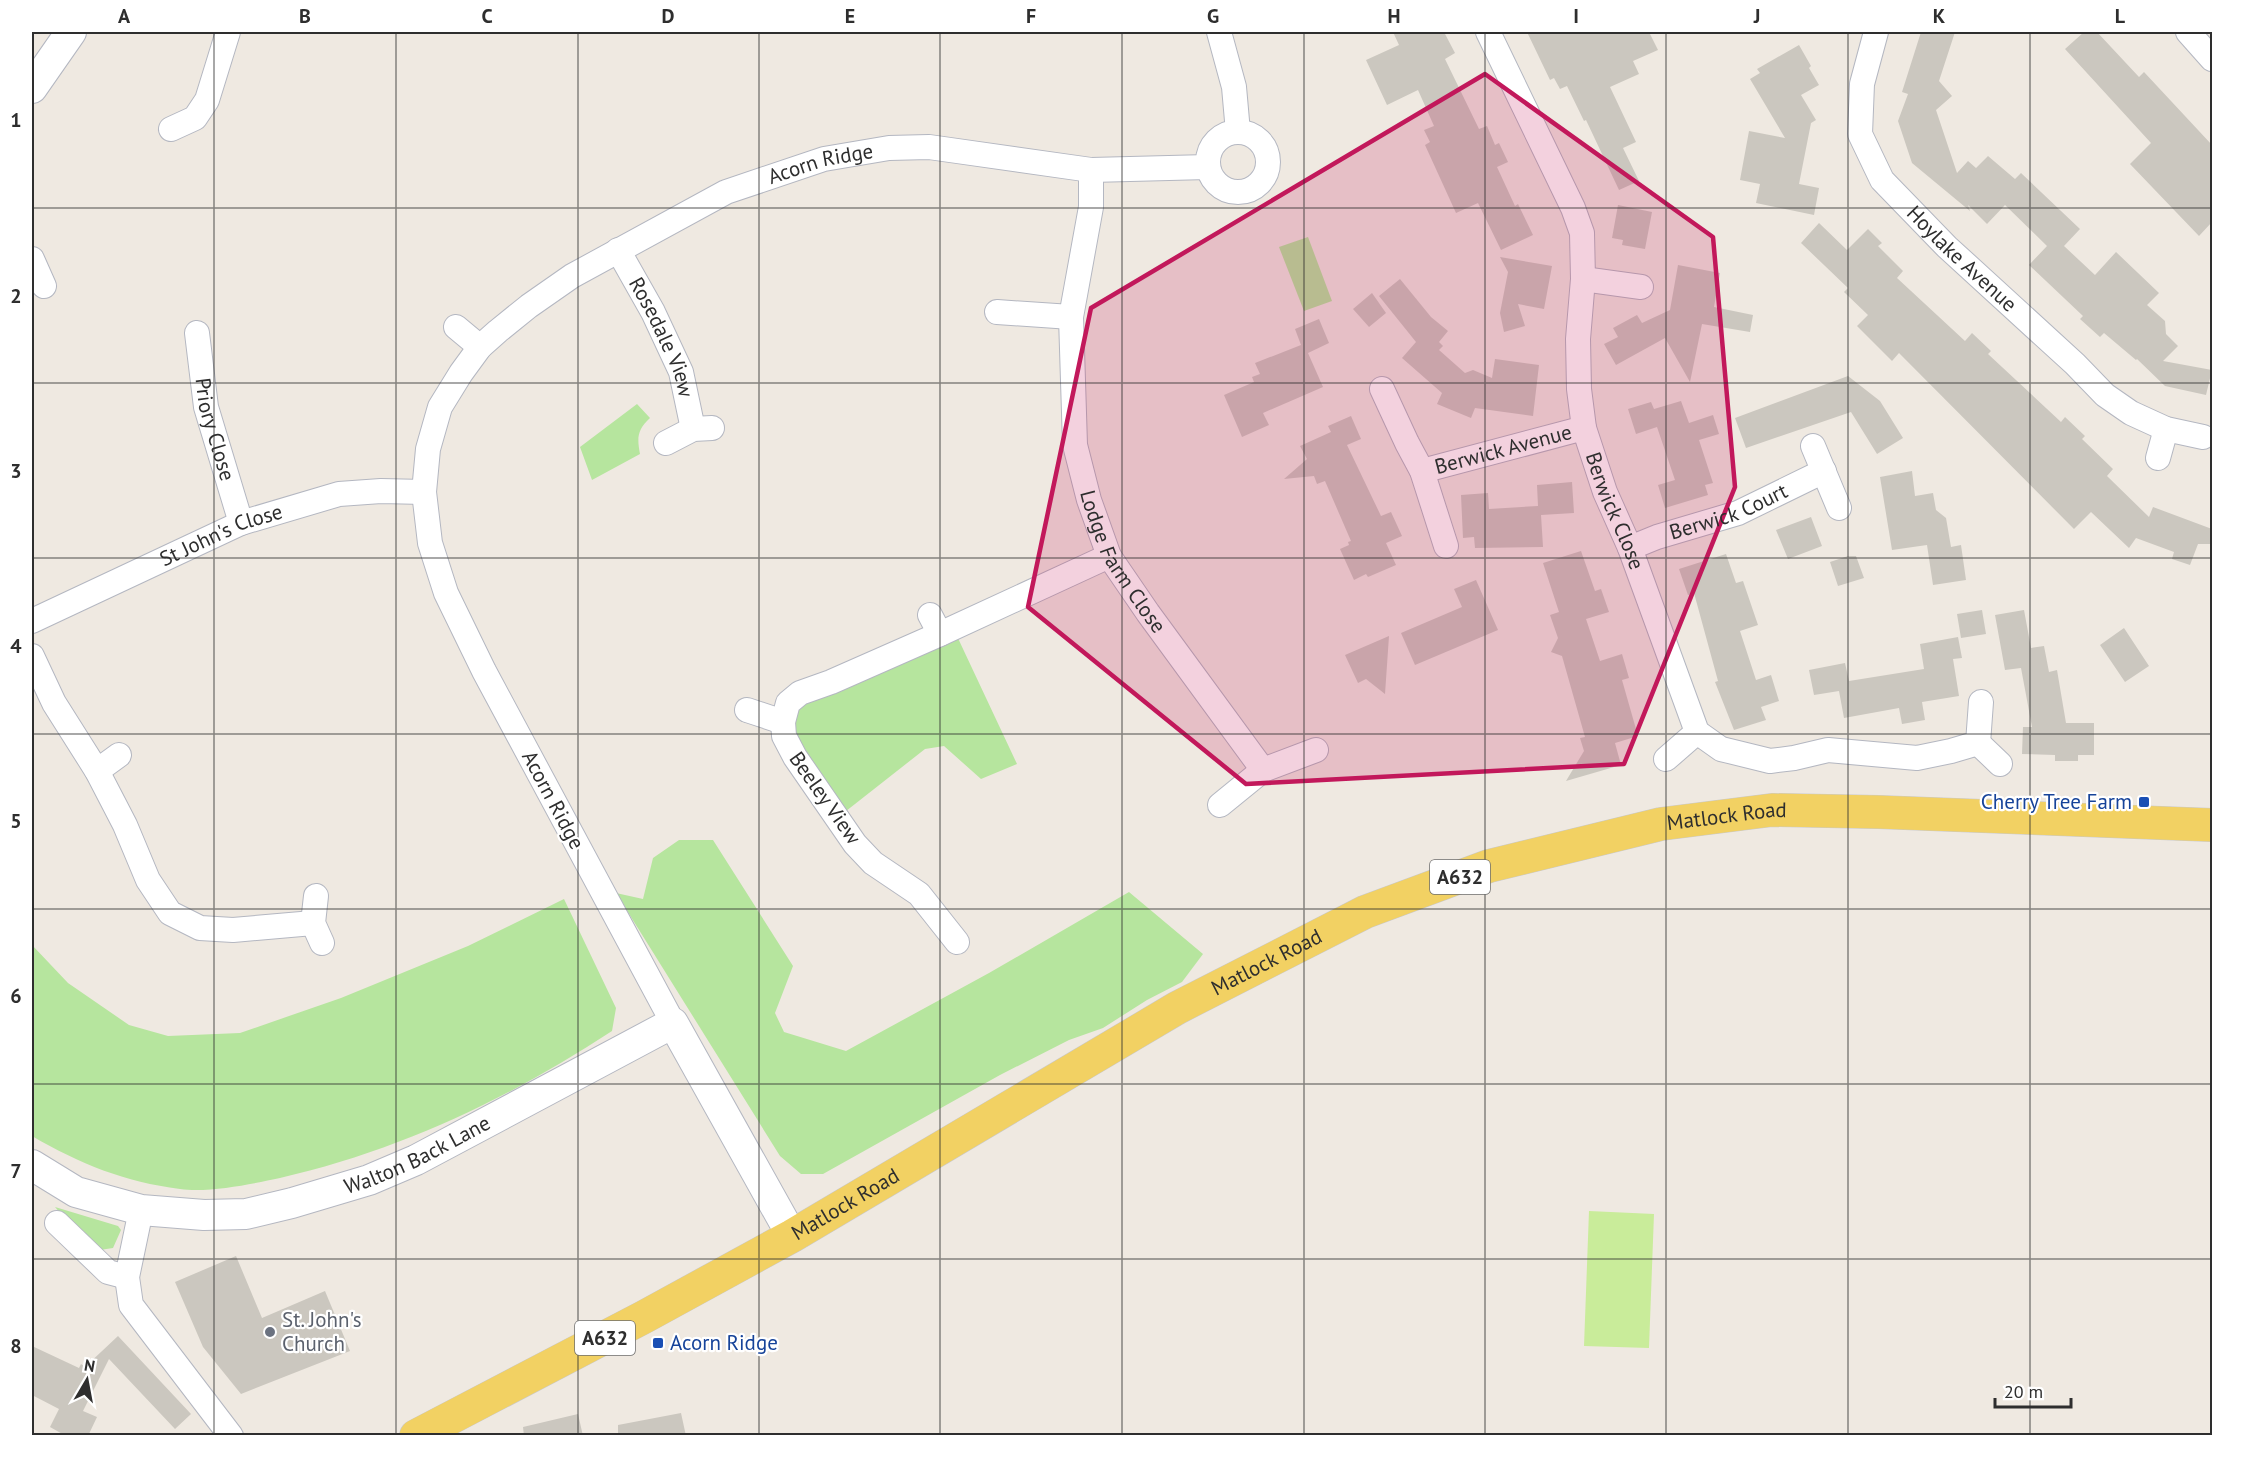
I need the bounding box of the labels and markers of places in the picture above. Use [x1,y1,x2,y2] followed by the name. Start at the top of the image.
[1981,788,2132,815] place label: Cherry Tree Farm
[2137,795,2151,809] marker: Cherry Tree Farm
[282,1306,362,1357] place label: St. John's Church
[263,1325,277,1339] marker: St. John's Church
[670,1329,778,1356] place label: Acorn Ridge
[651,1336,665,1350] marker: Acorn Ridge

